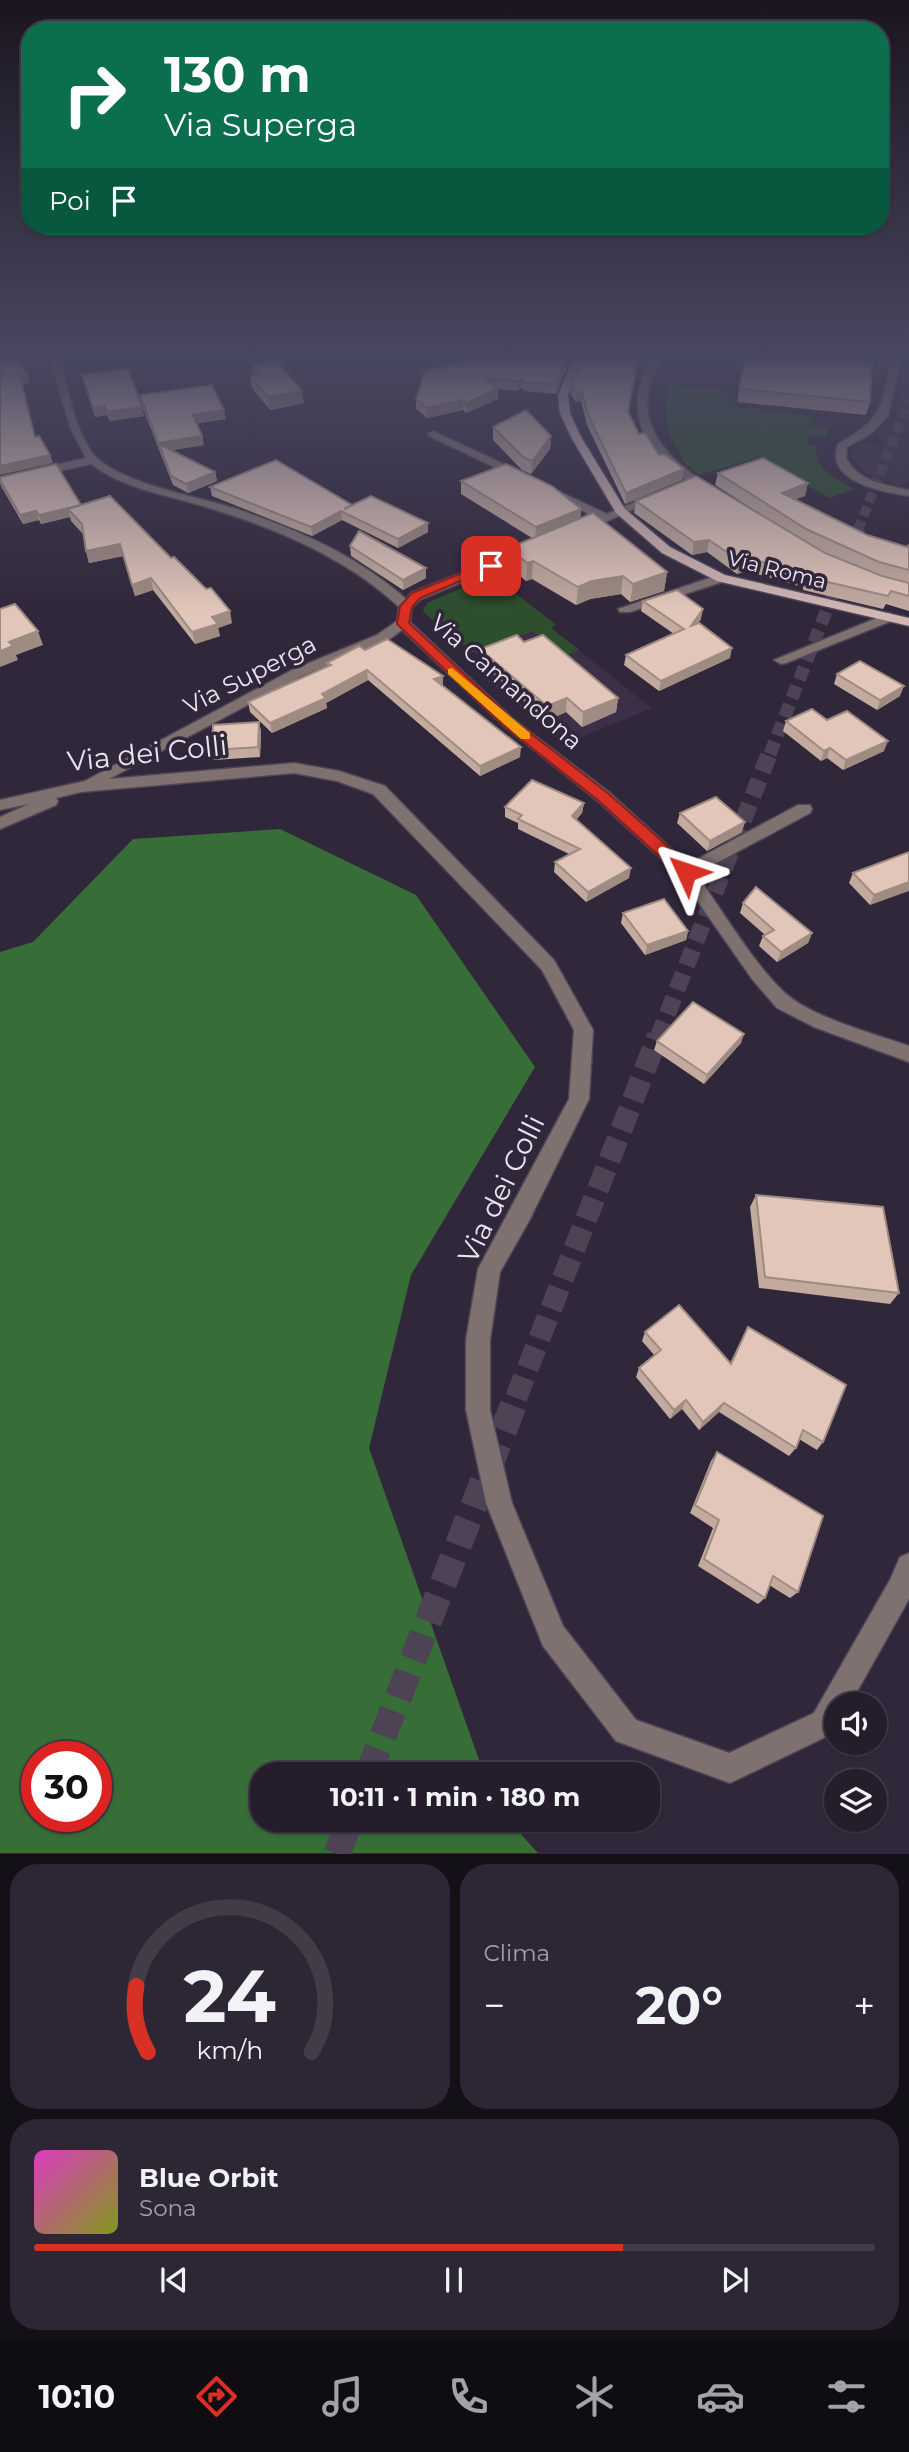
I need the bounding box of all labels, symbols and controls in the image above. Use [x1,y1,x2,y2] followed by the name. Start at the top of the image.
[164,45,311,104] text: 130 m
[49,49,140,140] icon: right
[164,105,357,144] text: Via Superga
[105,182,143,220] icon: arrive
[49,185,91,217] text: Poi
[461,536,521,596] pin
[725,545,829,594] street label: Via Roma
[472,547,510,585] icon: arrive
[424,608,588,755] street label: Via Camandona
[179,629,321,720] street label: Via Superga
[65,728,229,778] street label: Via dei Colli
[649,835,723,909] position arrow
[451,1109,551,1269] street label: Via dei Colli
[824,1692,887,1832] map controls
[824,1692,887,1755] button: sound
[21,1741,112,1832] speed limit sign: 30
[824,1769,887,1832] button: layers
[330,1781,580,1813] text: 10:11 · 1 min · 180 m
[484,1939,550,1967] text: Clima
[184,1953,276,2041] text: 24
[635,1974,723,2037] text: 20°
[484,1982,505,2029] text: −
[853,1982,875,2029] text: +
[196,2035,263,2065] text: km/h
[139,2162,278,2194] text: Blue Orbit
[139,2194,197,2222] text: Sona
[155,2261,193,2299] icon: previous
[435,2261,473,2299] icon: pause
[716,2261,754,2299] icon: next
[192,2372,241,2421] icon: directions
[318,2372,367,2421] icon: music
[444,2372,493,2421] icon: phone
[570,2372,619,2421] icon: climate
[696,2372,745,2421] icon: car
[822,2372,871,2421] icon: filters
[38,2377,115,2416] text: 10:10

